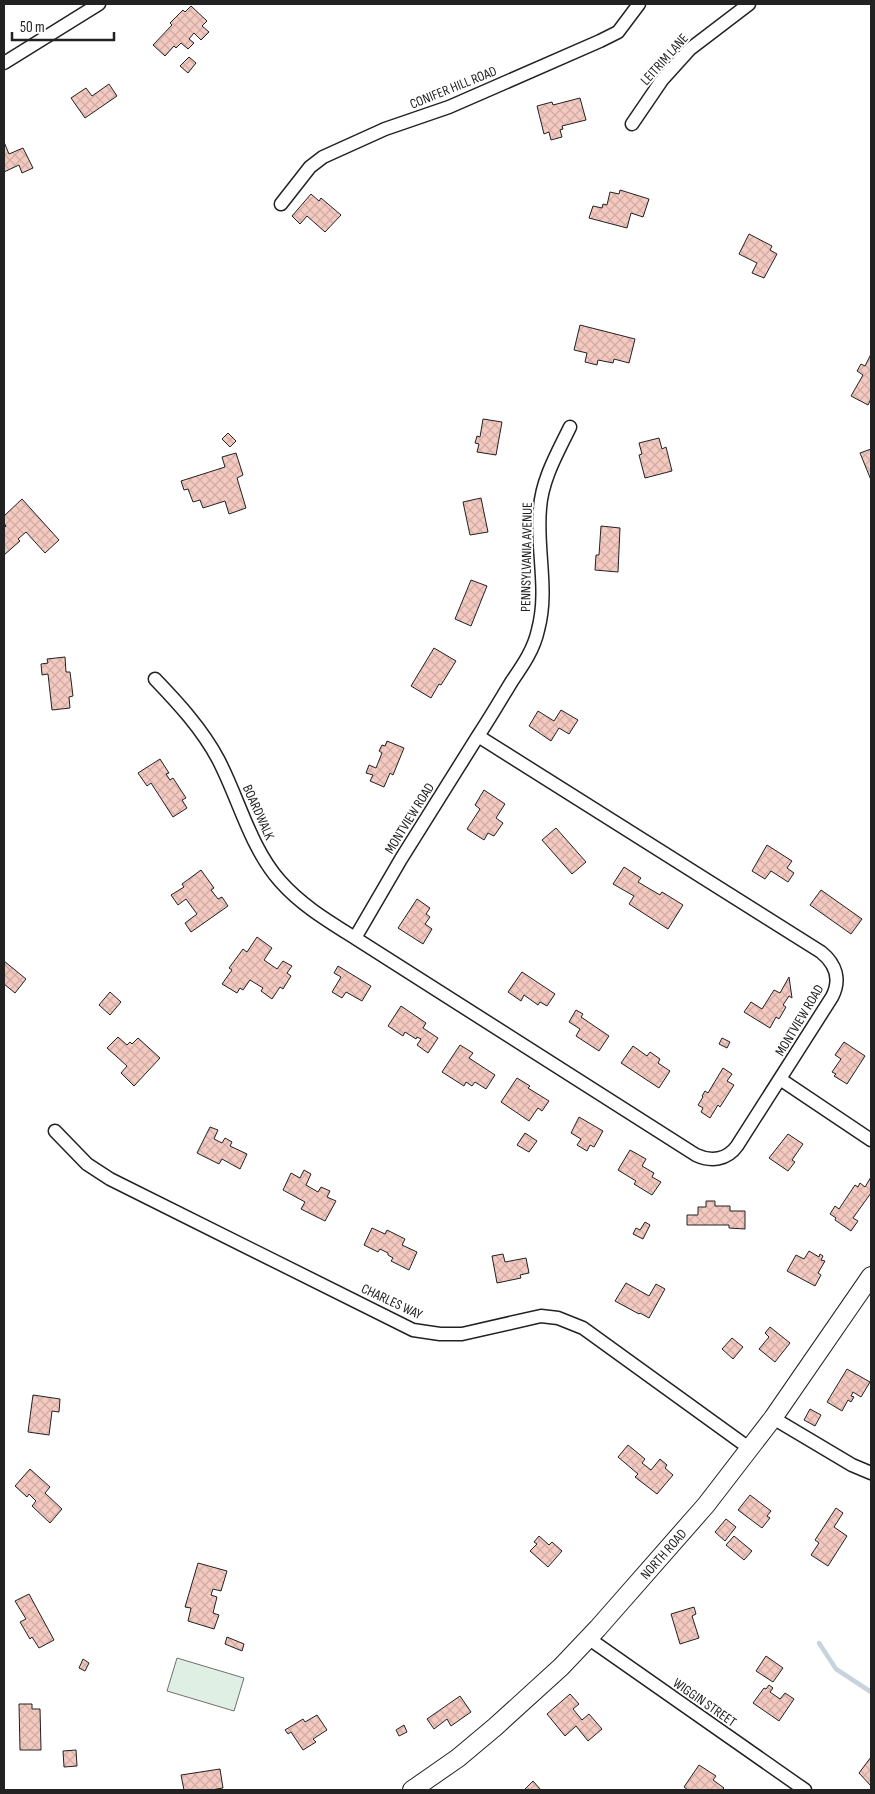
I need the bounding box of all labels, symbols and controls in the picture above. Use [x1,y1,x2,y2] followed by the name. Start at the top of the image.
[12,10,115,42] scale bar
[20,18,45,37] text: 50 m
[637,30,692,89] street label: LEITRIM LANE
[407,62,499,113] street label: CONIFER HILL ROAD
[517,502,536,612] street label: PENNSYLVANIA AVENUE
[381,780,438,857] street label: MONTVIEW ROAD
[239,782,278,843] street label: BOARDWALK
[771,981,827,1059] street label: MONTVIEW ROAD
[358,1280,425,1323] street label: CHARLES WAY
[637,1525,690,1583] street label: NORTH ROAD
[670,1674,740,1731] street label: WIGGIN STREET

